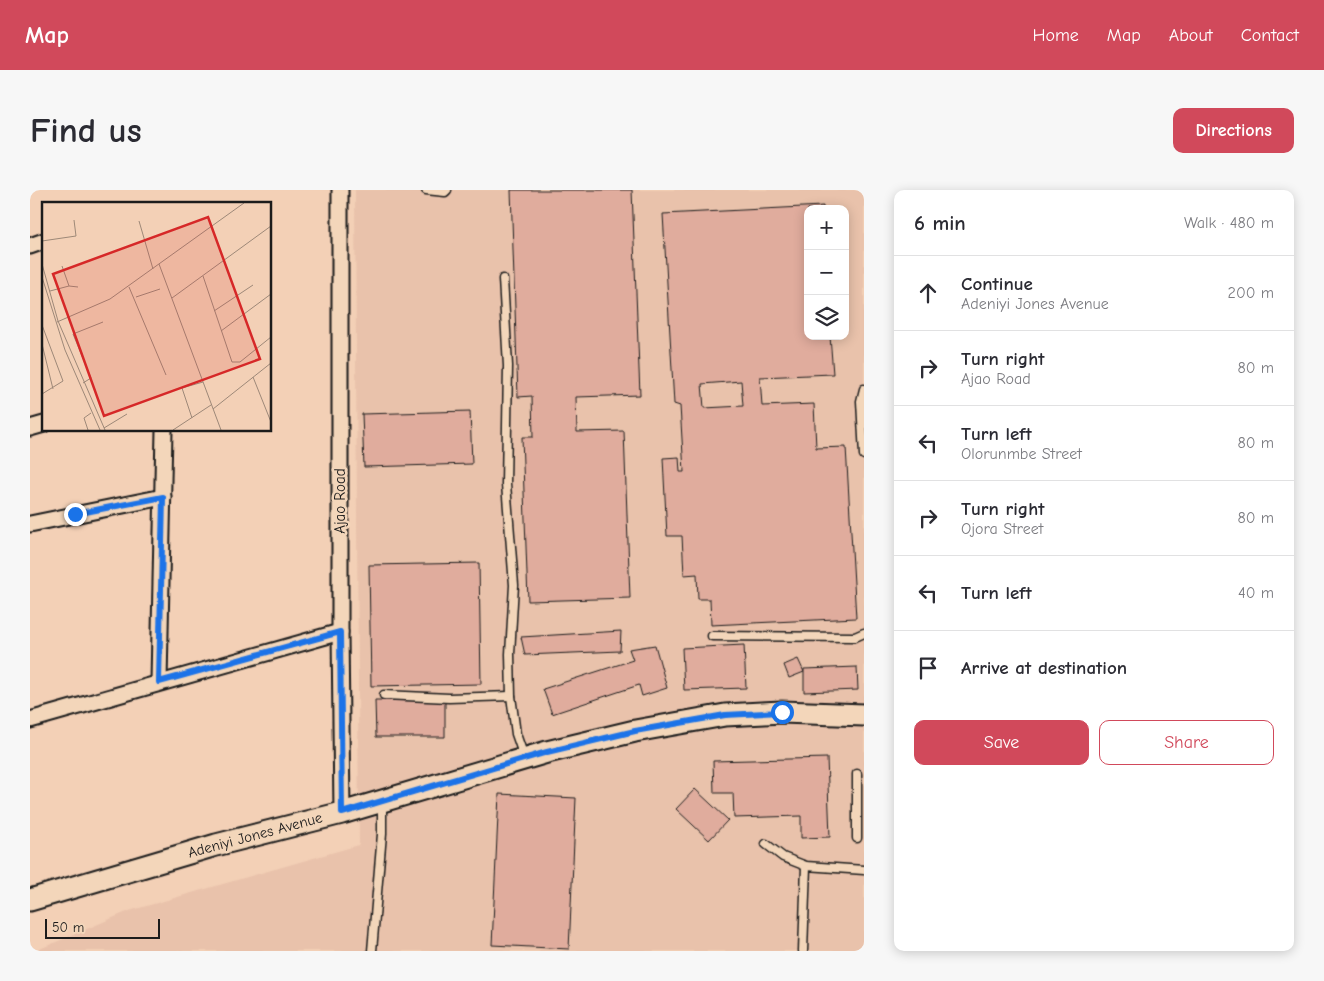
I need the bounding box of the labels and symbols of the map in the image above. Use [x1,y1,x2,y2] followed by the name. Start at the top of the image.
[42,202,271,431] inset map
[331,468,349,534] street label: Ajao Road
[64,503,87,526] route end
[771,701,794,724] route start
[186,808,325,862] street label: Adeniyi Jones Avenue
[45,916,160,939] scale bar

